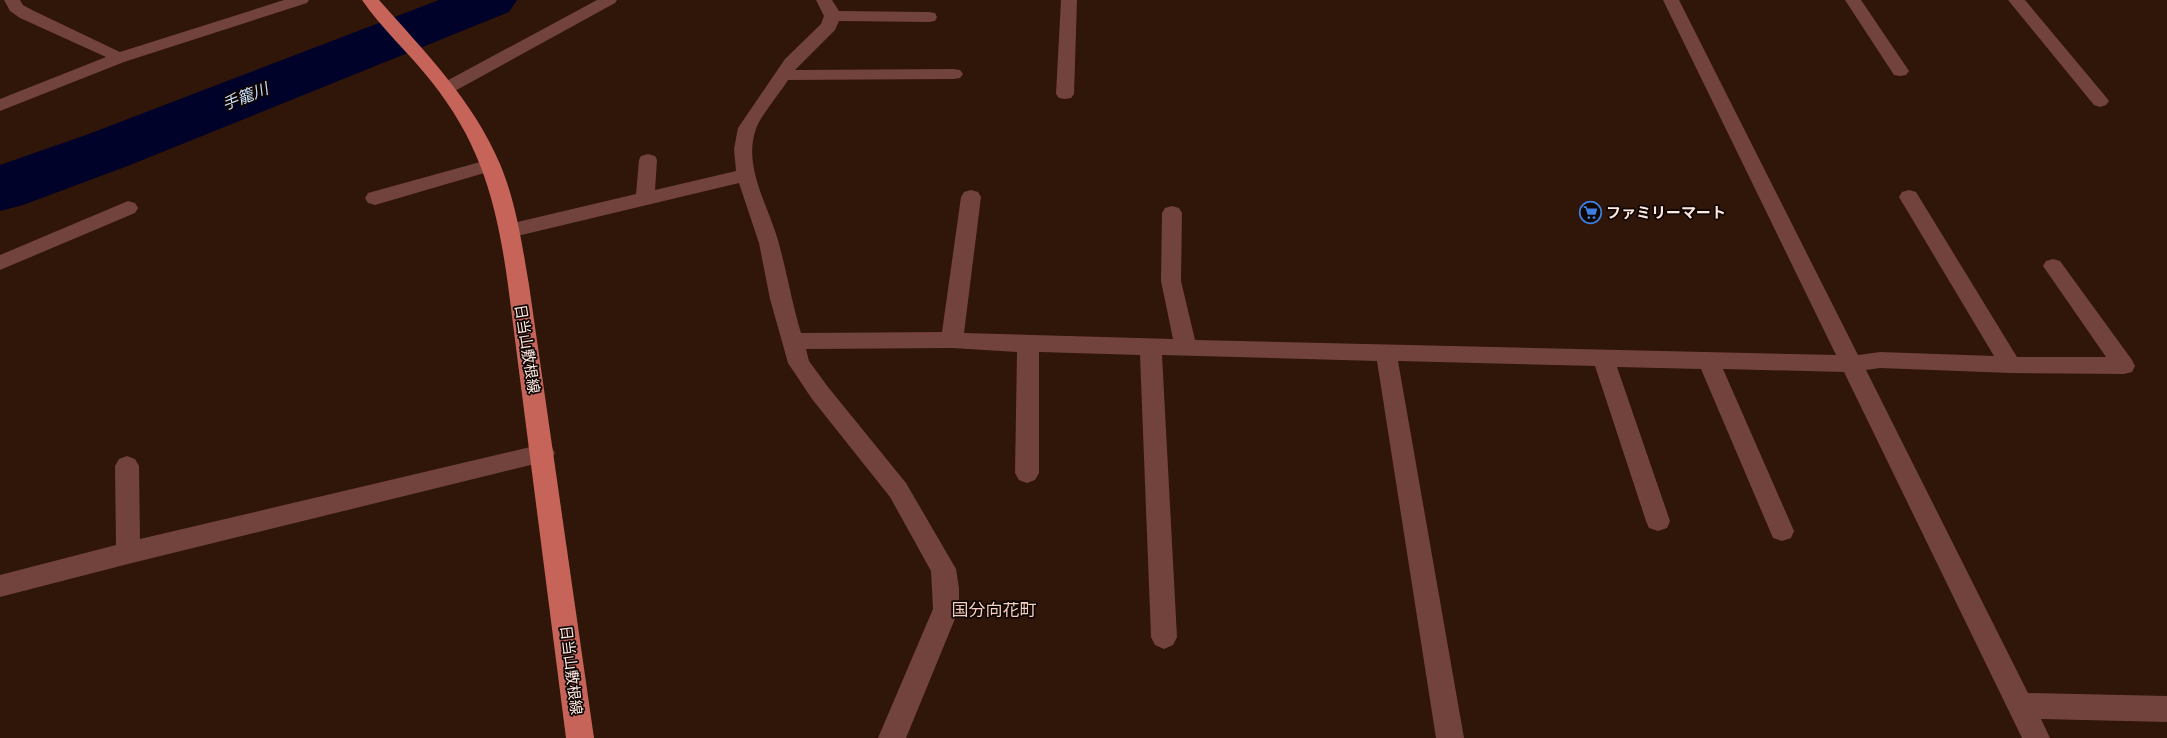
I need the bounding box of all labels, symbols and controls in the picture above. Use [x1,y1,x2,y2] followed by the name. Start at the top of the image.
[219,78,273,114] water label: 手籠川
[1577,200,1603,226] supermarket icon: ファミリーマート
[1606,204,1726,222] place label: ファミリーマート
[511,303,543,395] street label: 日当山敷根線
[952,600,1037,620] district label: 国分向花町
[557,624,585,716] street label: 日当山敷根線

